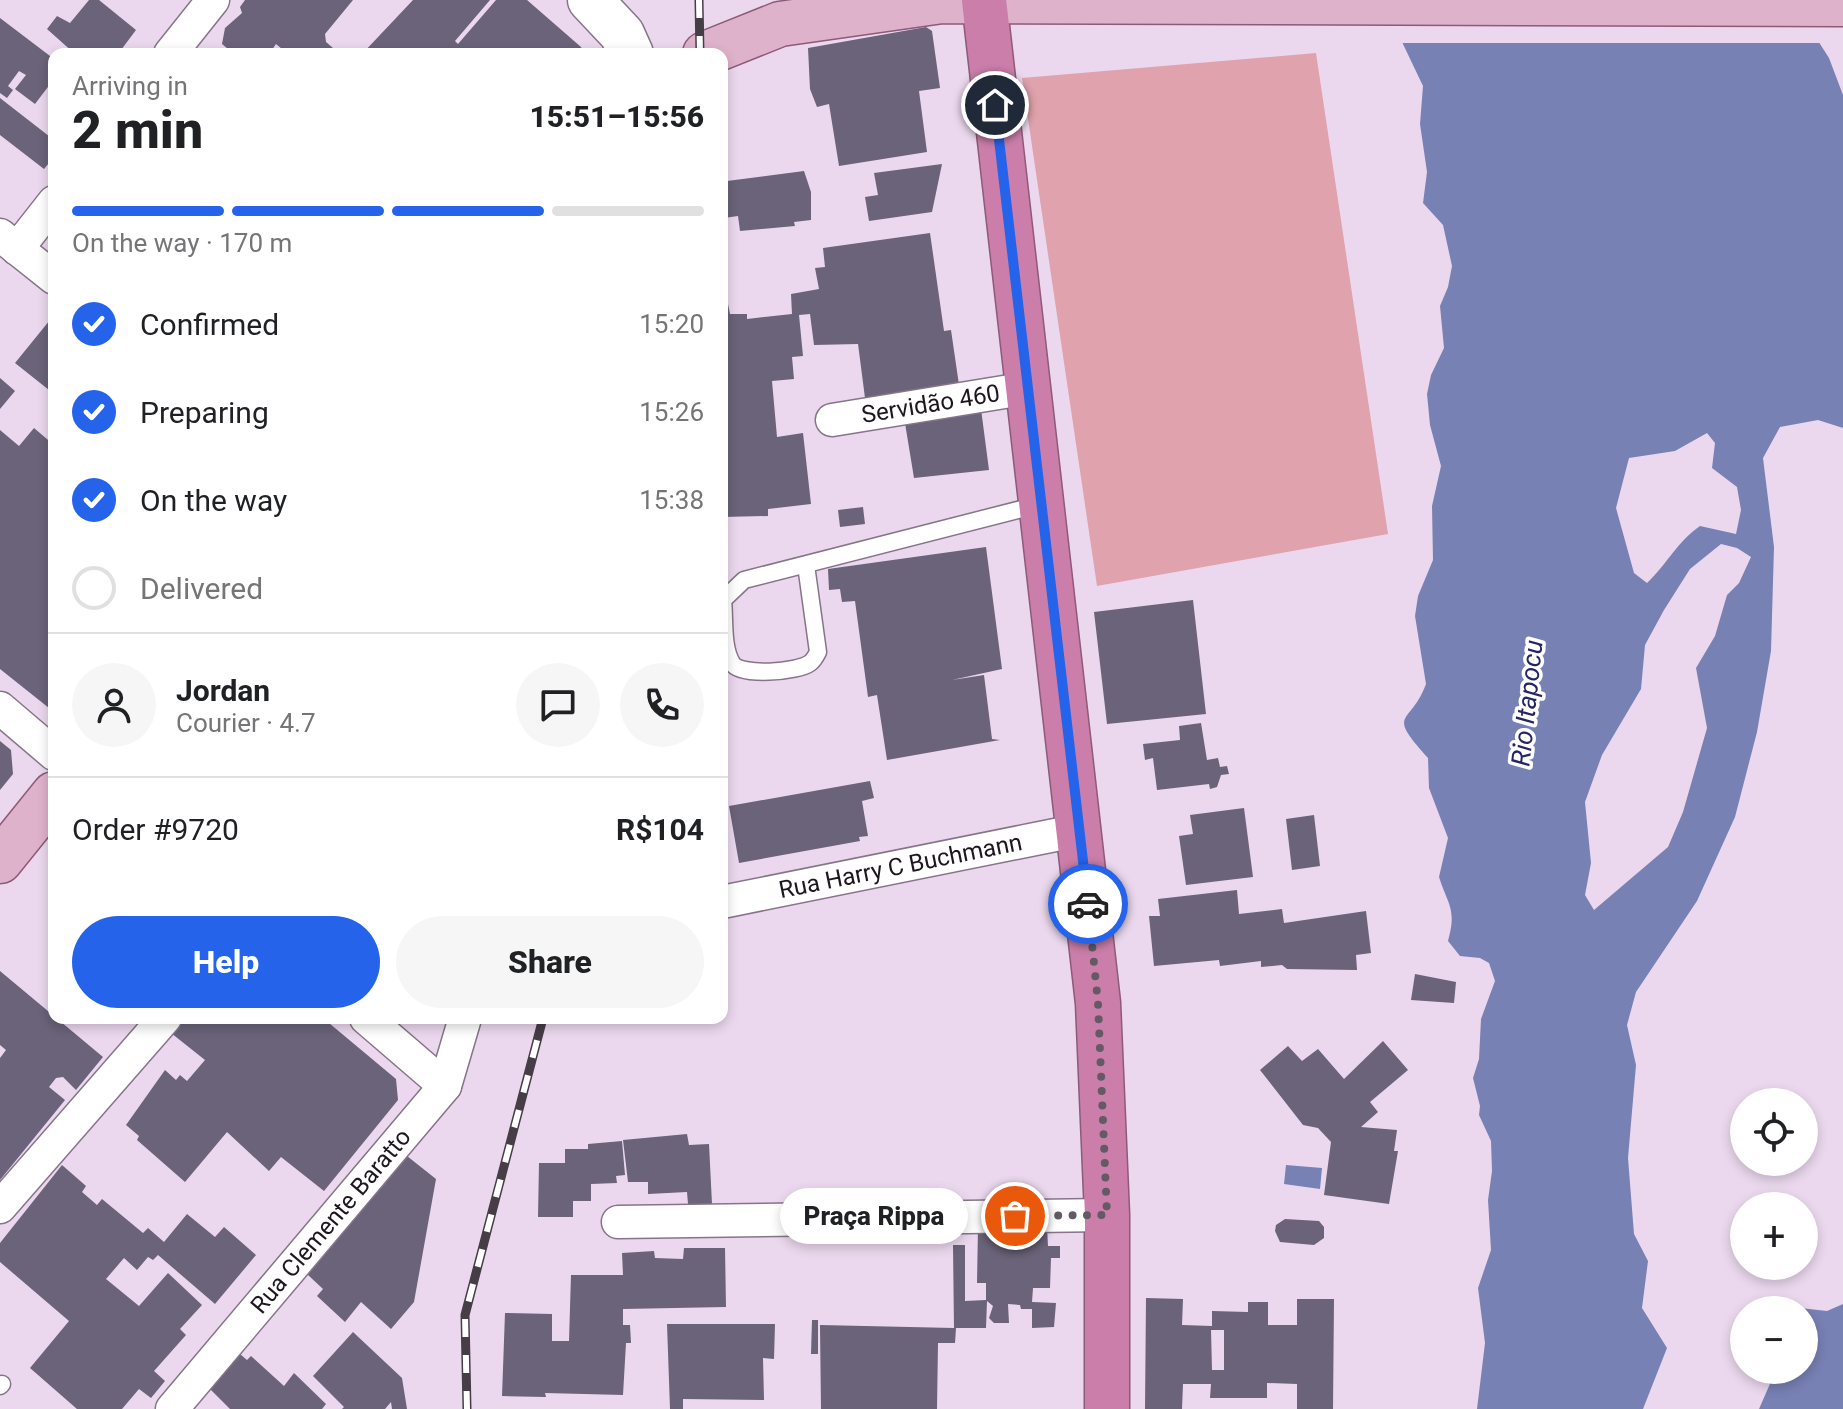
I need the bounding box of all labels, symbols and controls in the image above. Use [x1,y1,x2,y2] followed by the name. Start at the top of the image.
[72,71,188,101] text: Arriving in
[961,71,1029,139] pin
[973,83,1017,127] icon: home
[529,99,704,134] text: 15:51–15:56
[72,100,203,161] text: 2 min
[72,228,292,258] text: On the way · 170 m
[72,302,116,346] icon: check
[140,307,279,342] text: Confirmed
[639,309,704,339] text: 15:20
[860,379,1002,429] street label: Servidão 460
[72,390,116,434] icon: check
[140,395,269,430] text: Preparing
[639,397,704,427] text: 15:26
[72,478,116,522] icon: check
[140,483,287,518] text: On the way
[639,485,704,515] text: 15:38
[140,571,263,606] text: Delivered
[1505,638,1549,768] water label: Rio Itapocu
[72,663,156,747] button: person
[516,663,600,747] button: chat
[620,663,704,747] button: phone
[176,673,270,708] text: Jordan
[176,708,316,738] text: Courier · 4.7
[72,812,239,847] text: Order #9720
[616,812,704,847] text: R$104
[776,828,1024,904] street label: Rua Harry C Buchmann
[1048,864,1128,944] courier
[1066,882,1110,926] icon: car
[72,916,380,1008] button: Help
[396,916,704,1008] button: Share
[1730,1088,1818,1384] map controls
[1730,1088,1818,1176] button: locate
[245,1123,417,1319] street label: Rua Clemente Baratto
[981,1182,1049,1250] pin
[779,1188,967,1244] callout: Praça Rippa
[1730,1192,1818,1280] button: +
[993,1194,1037,1238] icon: bag
[804,1201,944,1231] text: Praça Rippa
[1730,1296,1818,1384] button: −

